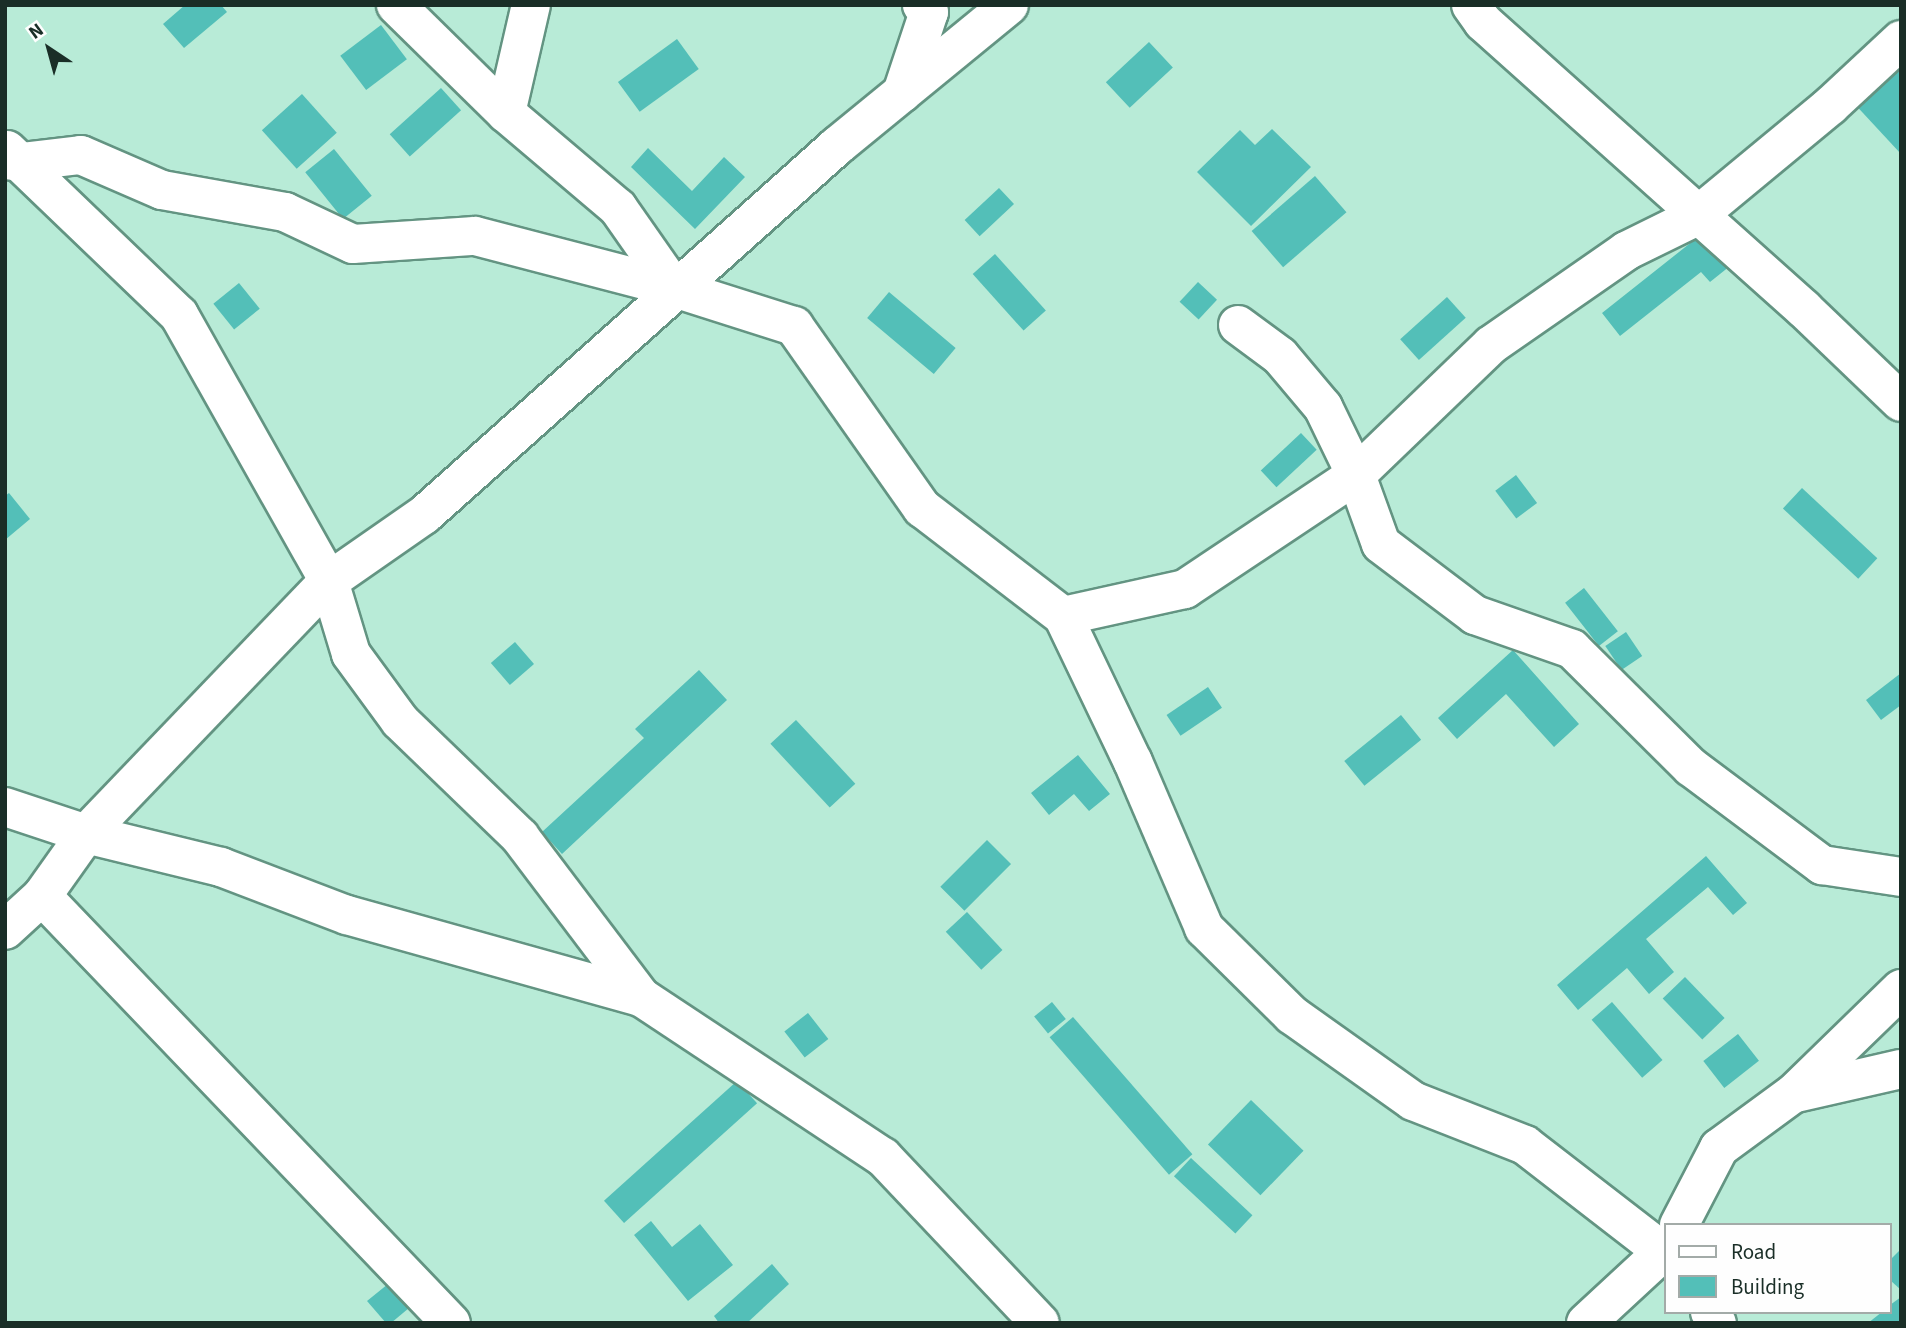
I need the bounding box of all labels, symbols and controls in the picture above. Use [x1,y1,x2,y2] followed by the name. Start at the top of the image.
[14,14,84,84] north arrow
[23,17,49,46] text: N
[1664,1223,1892,1314] legend
[1731,1237,1776,1267] text: Road
[1731,1272,1804,1302] text: Building

